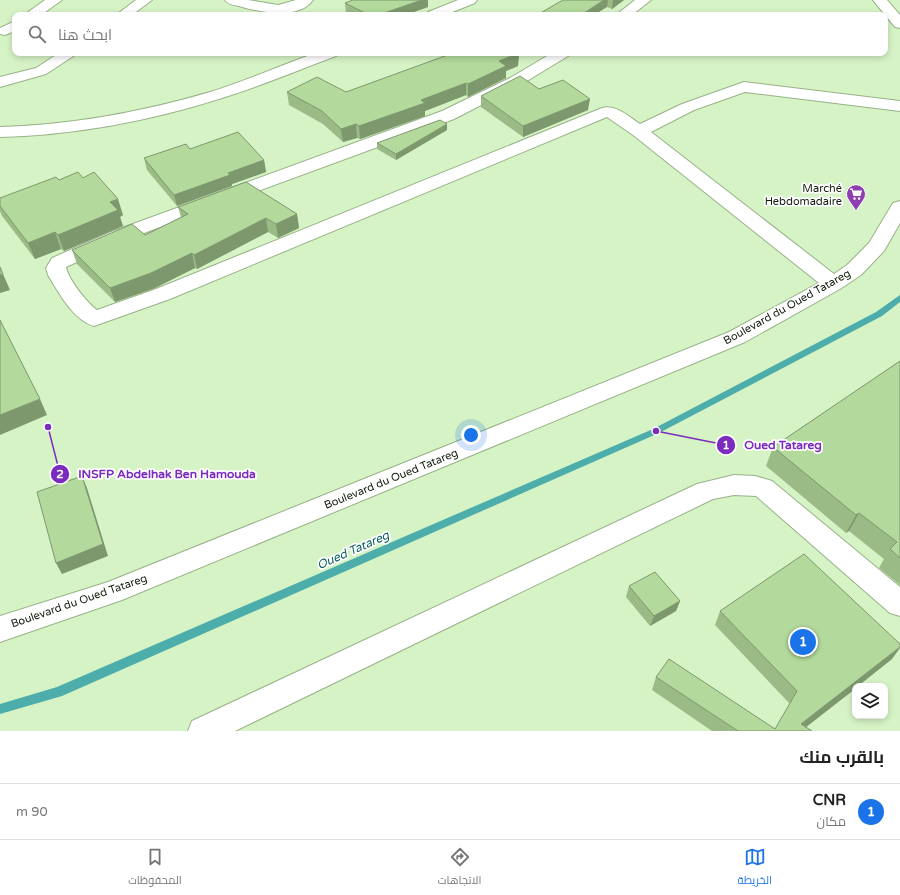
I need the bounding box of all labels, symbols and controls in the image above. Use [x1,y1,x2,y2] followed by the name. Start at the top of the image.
[12,12,888,56] search box
[26,23,48,45] icon: search
[58,26,112,44] text: ابحث هنا
[765,182,842,208] place label: Marché Hebdomadaire
[845,183,867,211] supermarket icon: Marché Hebdomadaire
[721,267,853,347] street label: Boulevard du Oued Tatareg
[461,425,481,445] your location
[716,433,830,457] callout: Oued Tatareg
[722,438,730,452] text: 1
[744,438,822,453] text: Oued Tatareg
[322,446,460,512] street label: Boulevard du Oued Tatareg
[50,462,264,486] callout: INSFP Abdelhak Ben Hamouda
[56,467,64,481] text: 2
[78,467,256,481] text: INSFP Abdelhak Ben Hamouda
[315,527,393,572] water label: Oued Tatareg
[9,572,149,630] street label: Boulevard du Oued Tatareg
[790,627,816,657] pin: 1
[852,683,888,719] map controls
[852,683,888,719] button: layers
[799,747,884,768] text: بالقرب منك
[813,791,846,809] text: CNR
[16,804,48,820] text: 90 m
[867,804,875,820] text: 1
[817,814,846,830] text: مكان
[128,846,182,890] tab: المحفوظات
[438,846,481,890] tab: الاتجاهات
[738,846,772,890] tab: الخريطة

